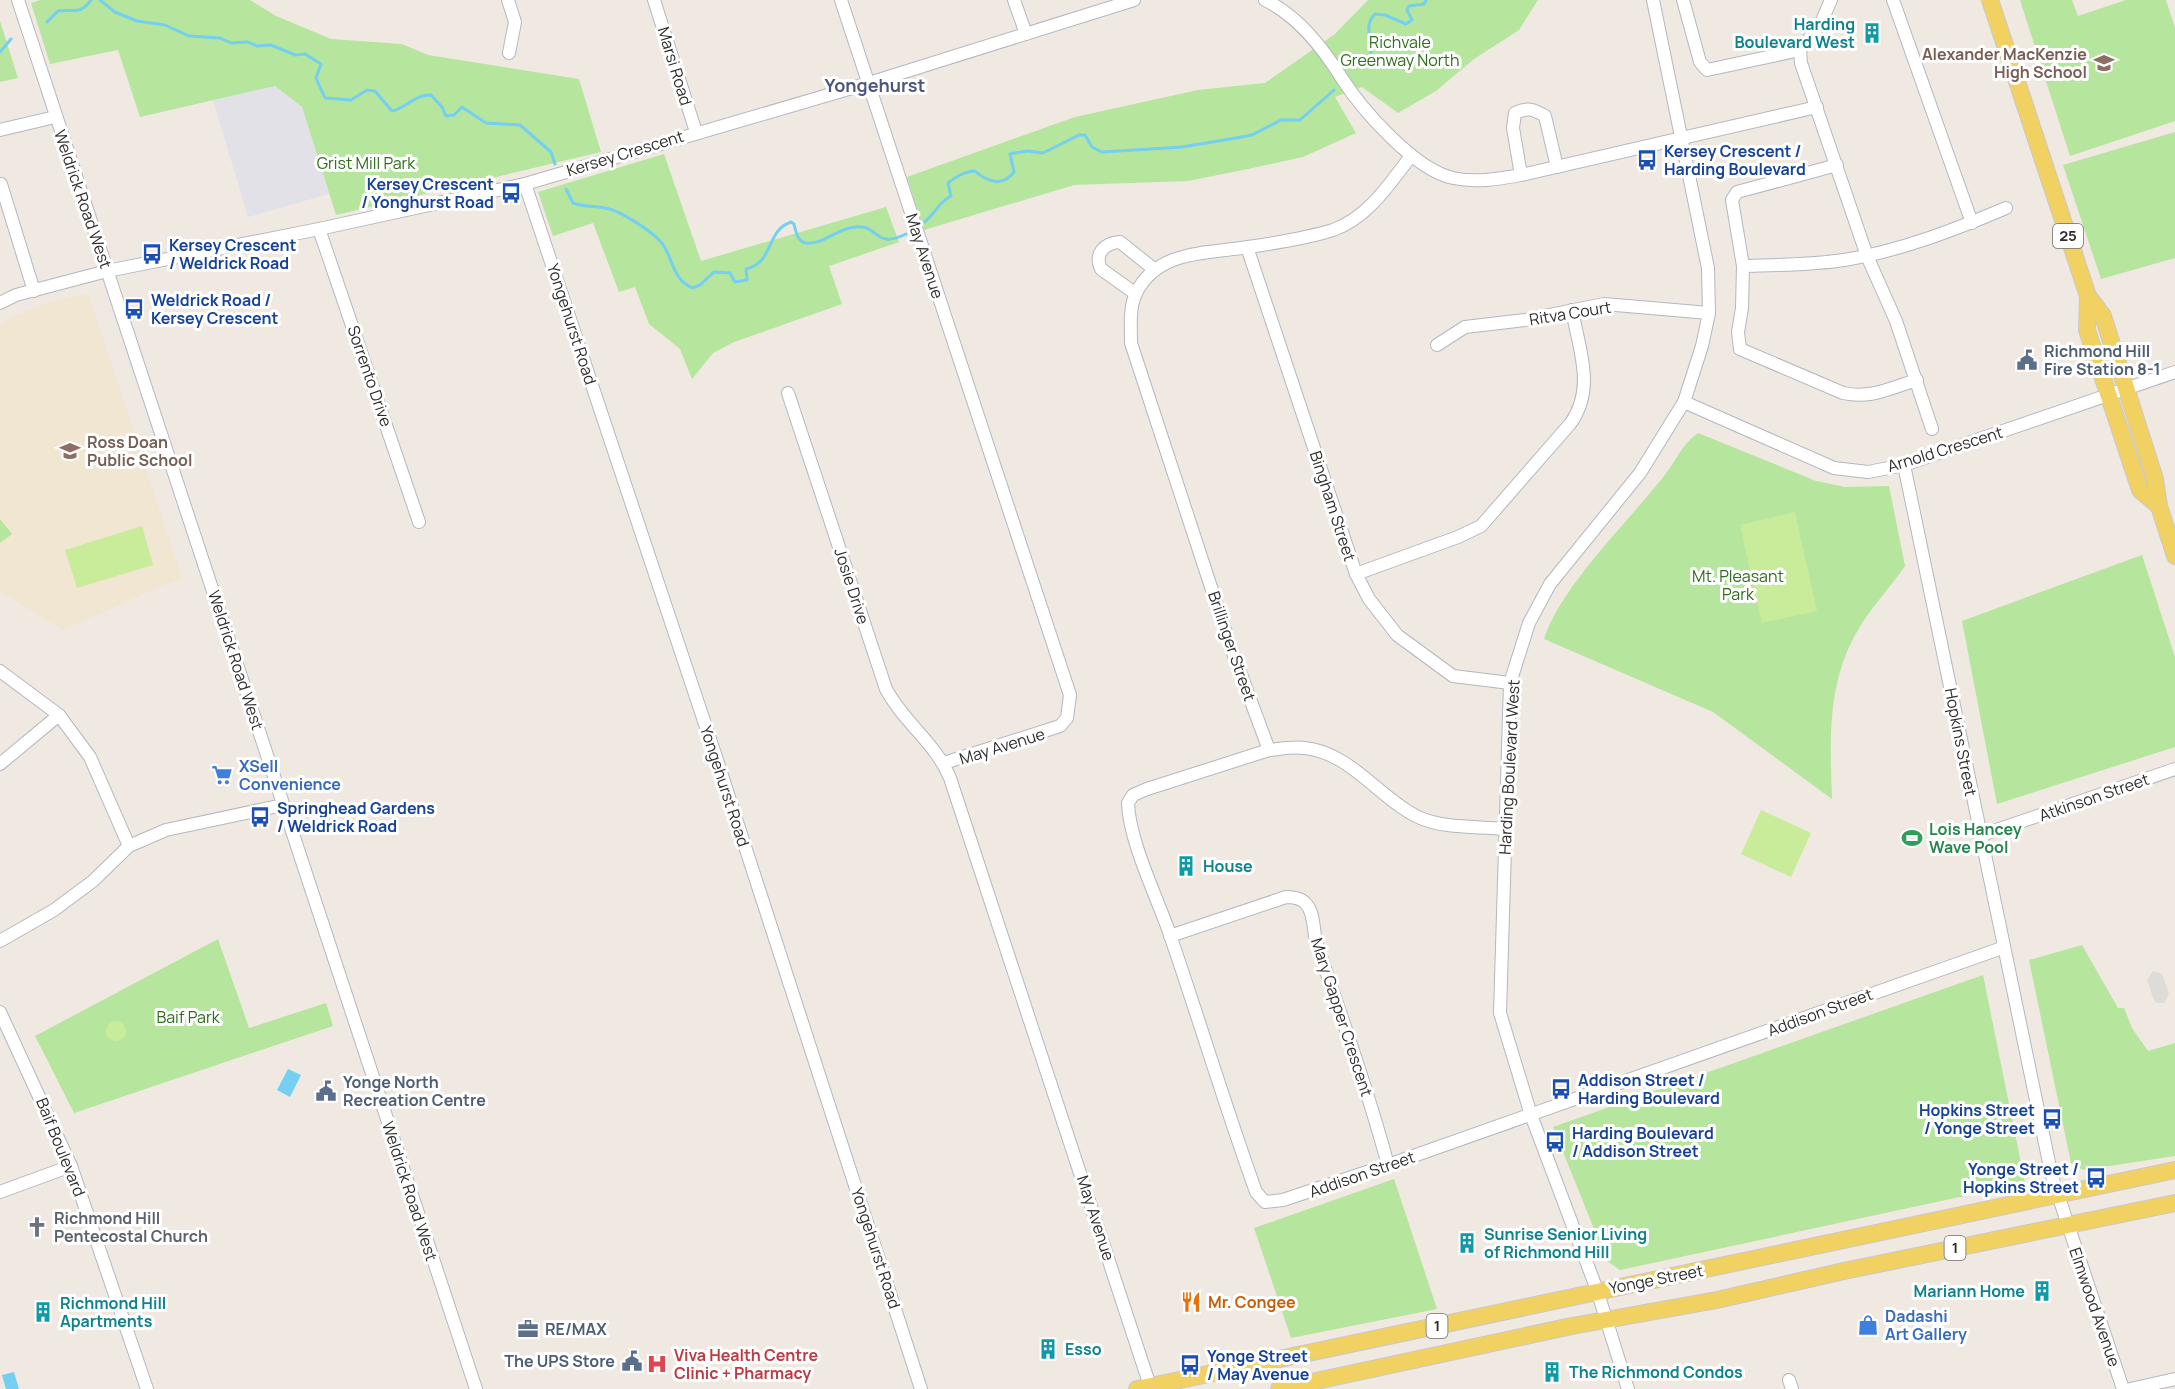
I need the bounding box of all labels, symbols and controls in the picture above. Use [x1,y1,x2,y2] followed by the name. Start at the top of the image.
[1734,13,1855,53] place label: Harding Boulevard West
[1860,21,1884,45] building icon: Harding Boulevard West
[653,24,697,108] street label: Marsi Road
[1341,31,1459,71] park label: Richvale Greenway North
[1922,43,2087,83] place label: Alexander MacKenzie High School
[2092,51,2116,75] school or university icon: Alexander MacKenzie High School
[825,73,925,97] district label: Yongehurst
[564,125,686,181] street label: Kersey Crescent
[49,127,117,271] street label: Weldrick Road West
[1664,140,1806,180] place label: Kersey Crescent / Harding Boulevard
[1635,148,1659,172] bus stop icon: Kersey Crescent / Harding Boulevard
[317,152,416,174] park label: Grist Mill Park
[361,173,494,213] place label: Kersey Crescent / Yonghurst Road
[499,181,523,205] bus stop icon: Kersey Crescent / Yonghurst Road
[901,211,949,301] street label: May Avenue
[2053,224,2083,248] road number: 25
[169,234,296,274] place label: Kersey Crescent / Weldrick Road
[140,242,164,266] bus stop icon: Kersey Crescent / Weldrick Road
[542,261,602,387] street label: Yongehurst Road
[151,289,278,329] place label: Weldrick Road / Kersey Crescent
[1528,296,1612,330] street label: Ritva Court
[122,297,146,321] bus stop icon: Weldrick Road / Kersey Crescent
[342,323,398,429] street label: Sorrento Drive
[2044,340,2161,380] place label: Richmond Hill Fire Station 8-1
[2015,348,2039,372] public building icon: Richmond Hill Fire Station 8-1
[1885,421,2005,477] street label: Arnold Crescent
[87,431,192,471] place label: Ross Doan Public School
[58,439,82,463] school or university icon: Ross Doan Public School
[1305,448,1361,564] street label: Bingham Street
[829,545,875,627] street label: Josie Drive
[1692,565,1784,605] park label: Mt. Pleasant Park
[203,587,269,733] street label: Weldrick Road West
[1203,588,1261,704] street label: Brillinger Street
[1493,679,1525,855] street label: Harding Boulevard West
[1940,686,1982,798] street label: Hopkins Street
[695,723,755,849] street label: Yongehurst Road
[957,723,1047,769] street label: May Avenue
[239,755,341,795] place label: XSell Convenience
[210,763,234,787] supermarket icon: XSell Convenience
[2036,768,2152,826] street label: Atkinson Street
[277,797,435,837] place label: Springhead Gardens / Weldrick Road
[248,805,272,829] bus stop icon: Springhead Gardens / Weldrick Road
[1929,818,2022,858] place label: Lois Hancey Wave Pool
[1900,826,1924,850] sports icon: Lois Hancey Wave Pool
[1174,854,1198,878] building icon: House
[1203,855,1253,877] place label: House
[1306,935,1378,1099] street label: Mary Gapper Crescent
[1764,983,1876,1041] street label: Addison Street
[156,1006,221,1028] park label: Baif Park
[1578,1069,1720,1109] place label: Addison Street / Harding Boulevard
[343,1071,486,1111] place label: Yonge North Recreation Centre
[1549,1077,1573,1101] bus stop icon: Addison Street / Harding Boulevard
[314,1079,338,1103] public building icon: Yonge North Recreation Centre
[31,1094,91,1200] street label: Baif Boulevard
[1919,1099,2035,1139] place label: Hopkins Street / Yonge Street
[2040,1107,2064,1131] bus stop icon: Hopkins Street / Yonge Street
[377,1118,443,1264] street label: Weldrick Road West
[1572,1122,1714,1162] place label: Harding Boulevard / Addison Street
[1543,1130,1567,1154] bus stop icon: Harding Boulevard / Addison Street
[1306,1146,1418,1202] street label: Addison Street
[1963,1158,2079,1198] place label: Yonge Street / Hopkins Street
[2084,1166,2108,1190] bus stop icon: Yonge Street / Hopkins Street
[1072,1173,1120,1263] street label: May Avenue
[846,1185,906,1311] street label: Yongehurst Road
[54,1207,208,1247] place label: Richmond Hill Pentecostal Church
[25,1215,49,1239] church icon: Richmond Hill Pentecostal Church
[1484,1223,1647,1263] place label: Sunrise Senior Living of Richmond Hill
[1455,1231,1479,1255] building icon: Sunrise Senior Living of Richmond Hill
[1944,1236,1966,1260] road number: 1
[2064,1244,2126,1370] street label: Elmwood Avenue
[1607,1259,1705,1299] street label: Yonge Street
[2030,1279,2054,1303] building icon: Mariann Home
[1913,1280,2025,1302] place label: Mariann Home
[1179,1290,1203,1314] restaurant icon: Mr. Congee
[1208,1291,1296,1313] place label: Mr. Congee
[60,1292,166,1332] place label: Richmond Hill Apartments
[31,1300,55,1324] building icon: Richmond Hill Apartments
[1885,1305,1967,1345] place label: Dadashi Art Gallery
[1856,1313,1880,1337] shop icon: Dadashi Art Gallery
[1426,1314,1448,1338] road number: 1
[516,1317,540,1341] office icon: RE/MAX
[545,1318,607,1340] place label: RE/MAX
[1036,1337,1060,1361] building icon: Esso
[1065,1338,1102,1360] place label: Esso
[674,1344,818,1384] place label: Viva Health Centre Clinic + Pharmacy
[1207,1345,1310,1385] place label: Yonge Street / May Avenue
[620,1349,644,1373] public building icon: The UPS Store
[504,1350,615,1372] place label: The UPS Store
[645,1352,669,1376] hospital icon: Viva Health Centre Clinic + Pharmacy
[1178,1353,1202,1377] bus stop icon: Yonge Street / May Avenue
[1540,1360,1564,1384] building icon: The Richmond Condos
[1569,1361,1743,1383] place label: The Richmond Condos

